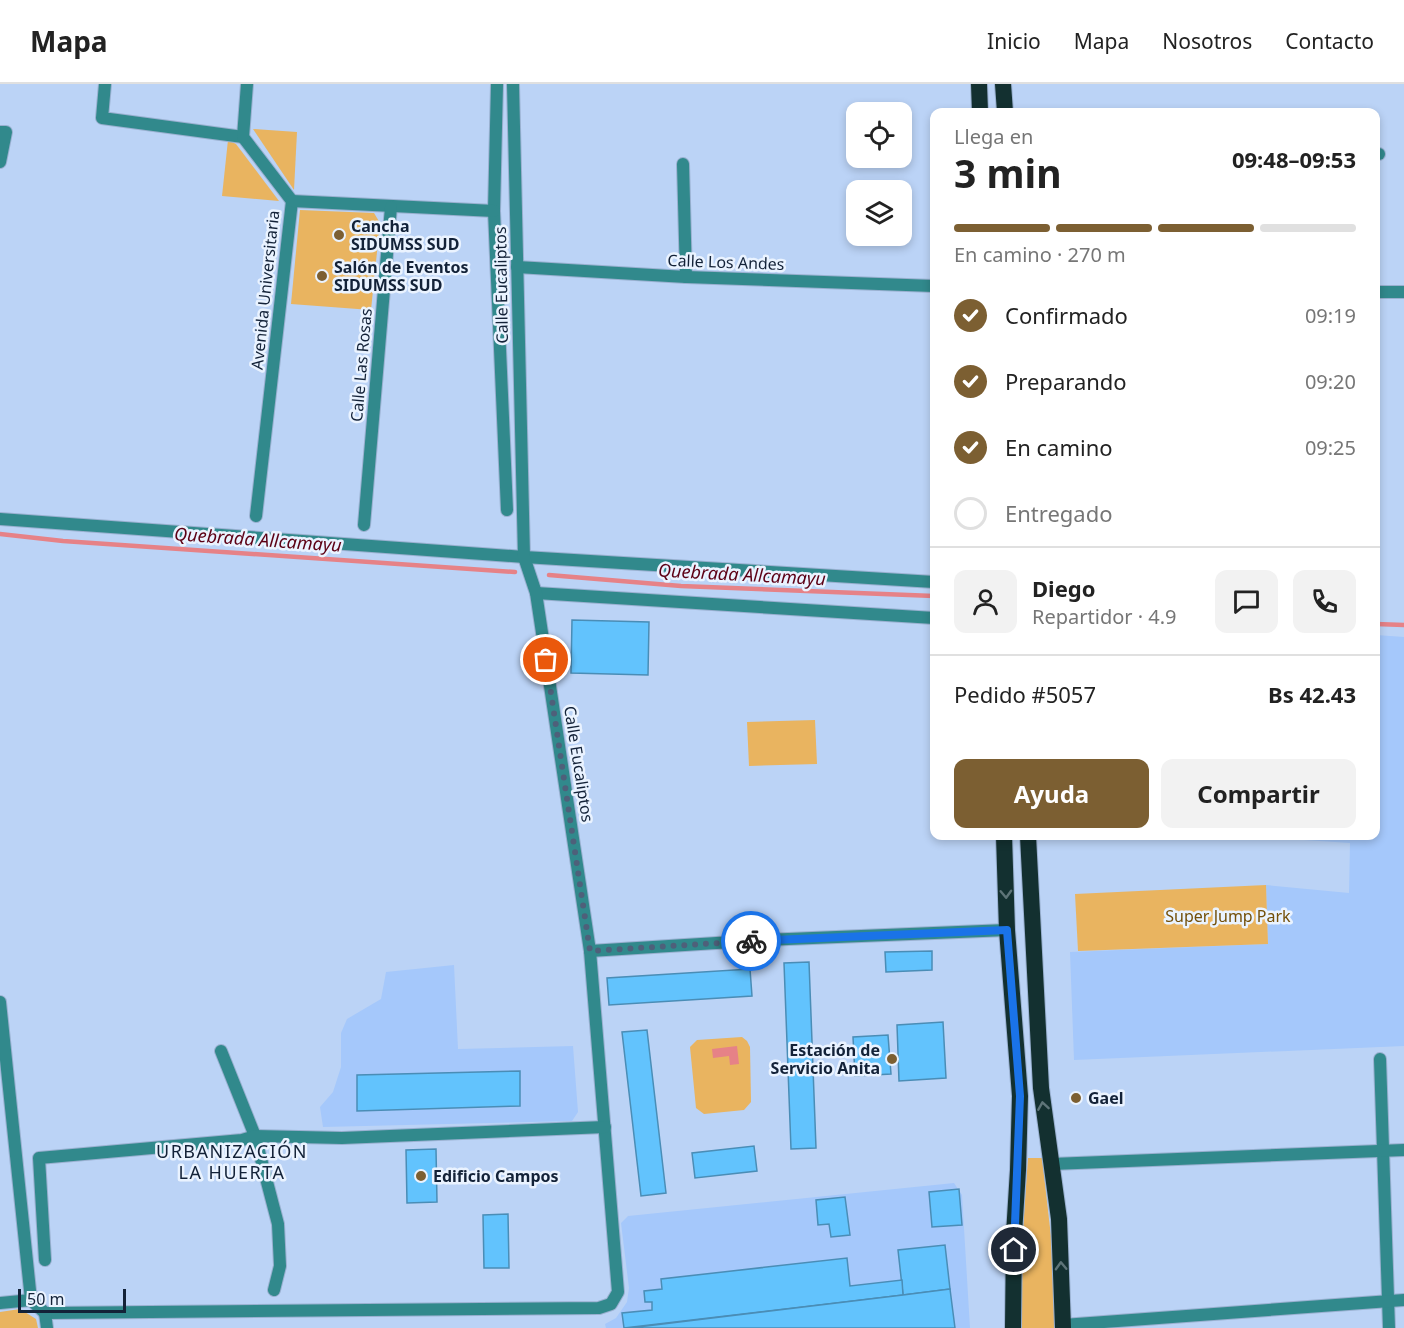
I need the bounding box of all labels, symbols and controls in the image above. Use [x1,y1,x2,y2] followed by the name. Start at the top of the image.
[30,22,108,60] text: Mapa
[987,27,1041,55] text: Inicio
[1074,27,1129,55] text: Mapa
[1162,27,1252,55] text: Nosotros
[1285,27,1374,55] text: Contacto
[846,102,912,246] map controls
[846,102,912,168] button: locate
[954,123,1033,150] text: Llega en
[1232,144,1356,174] text: 09:48–09:53
[954,146,1061,199] text: 3 min
[846,180,912,246] button: layers
[246,209,284,371] street label: Avenida Universitaria
[351,215,459,255] place label: Cancha SIDUMSS SUD
[489,226,513,344] street label: Calle Eucaliptos
[332,228,346,242] marker: Cancha SIDUMSS SUD
[954,241,1126,268] text: En camino · 270 m
[667,249,785,275] street label: Calle Los Andes
[334,256,469,296] place label: Salón de Eventos SIDUMSS SUD
[315,269,329,283] marker: Salón de Eventos SIDUMSS SUD
[954,299,987,332] icon: check
[1005,300,1128,330] text: Confirmado
[1305,302,1356,329] text: 09:19
[345,307,377,423] street label: Calle Las Rosas
[954,365,987,398] icon: check
[1005,366,1127,396] text: Preparando
[1305,368,1356,395] text: 09:20
[954,431,987,464] icon: check
[1005,432,1113,462] text: En camino
[1305,434,1356,461] text: 09:25
[1005,498,1113,528] text: Entregado
[173,521,343,557] water label: Quebrada Allcamayu
[658,558,826,590] water label: Quebrada Allcamayu
[954,570,1017,633] button: person
[1215,570,1278,633] button: chat
[1293,570,1356,633] button: phone
[1032,573,1095,603] text: Diego
[1032,603,1177,630] text: Repartidor · 4.9
[520,634,571,685] pin
[529,643,562,676] icon: bag
[954,679,1096,709] text: Pedido #5057
[1268,679,1356,709] text: Bs 42.43
[559,704,599,824] street label: Calle Eucaliptos
[954,759,1149,828] button: Ayuda
[1161,759,1356,828] button: Compartir
[1000,889,1012,898] one-way arrow
[1165,905,1291,927] park label: Super Jump Park
[721,911,781,971] courier
[735,925,768,958] icon: bike
[771,1039,880,1079] place label: Estación de Servicio Anita
[885,1052,899,1066] marker: Estación de Servicio Anita
[1088,1087,1124,1109] place label: Gael
[1069,1091,1083,1105] marker: Gael
[1038,1102,1050,1111] one-way arrow
[156,1139,308,1184] district label: URBANIZACIÓN LA HUERTA
[433,1165,559,1187] place label: Edificio Campos
[414,1169,428,1183] marker: Edificio Campos
[988,1224,1039,1275] pin
[997,1233,1030,1266] icon: home
[1055,1262,1067,1271] one-way arrow
[18,1286,126,1314] scale bar
[27,1288,64,1310] text: 50 m

